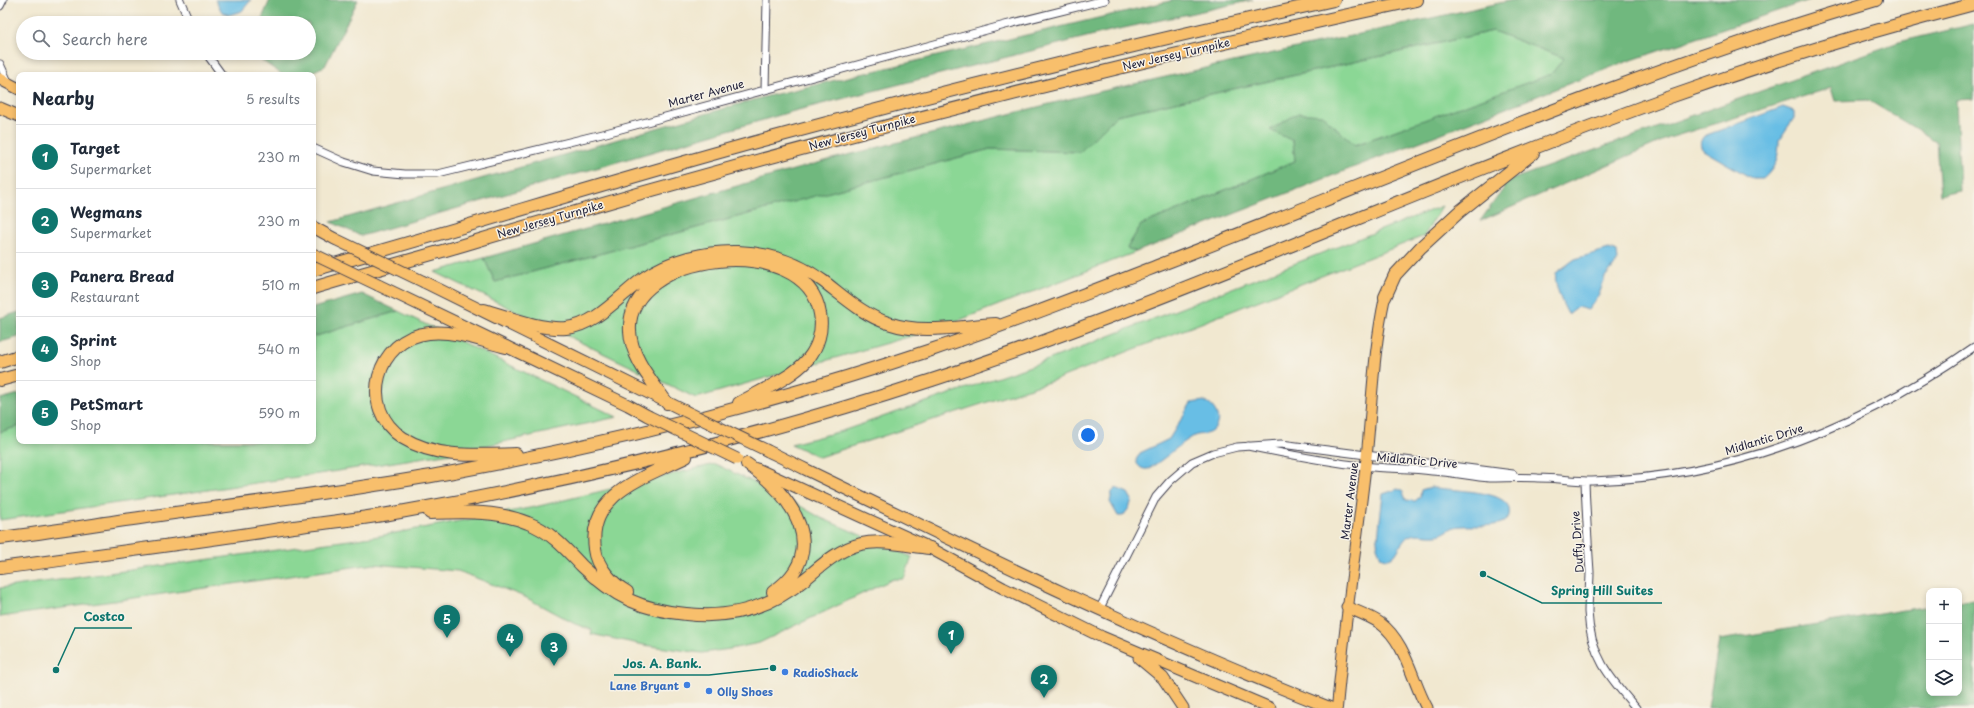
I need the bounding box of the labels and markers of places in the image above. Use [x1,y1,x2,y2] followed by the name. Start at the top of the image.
[1542,579,1662,603] callout: Spring Hill Suites
[75,604,132,628] callout: Costco
[434,605,460,638] pin: 5
[938,621,964,654] pin: 1
[497,624,523,657] pin: 4
[541,633,567,666] pin: 3
[614,651,709,675] callout: Jos. A. Bank.
[793,664,859,681] place label: RadioShack
[1031,665,1057,698] pin: 2
[780,667,790,677] marker: RadioShack
[610,677,679,694] place label: Lane Bryant
[682,680,692,690] marker: Lane Bryant
[717,683,773,700] place label: Olly Shoes
[704,686,714,696] marker: Olly Shoes

